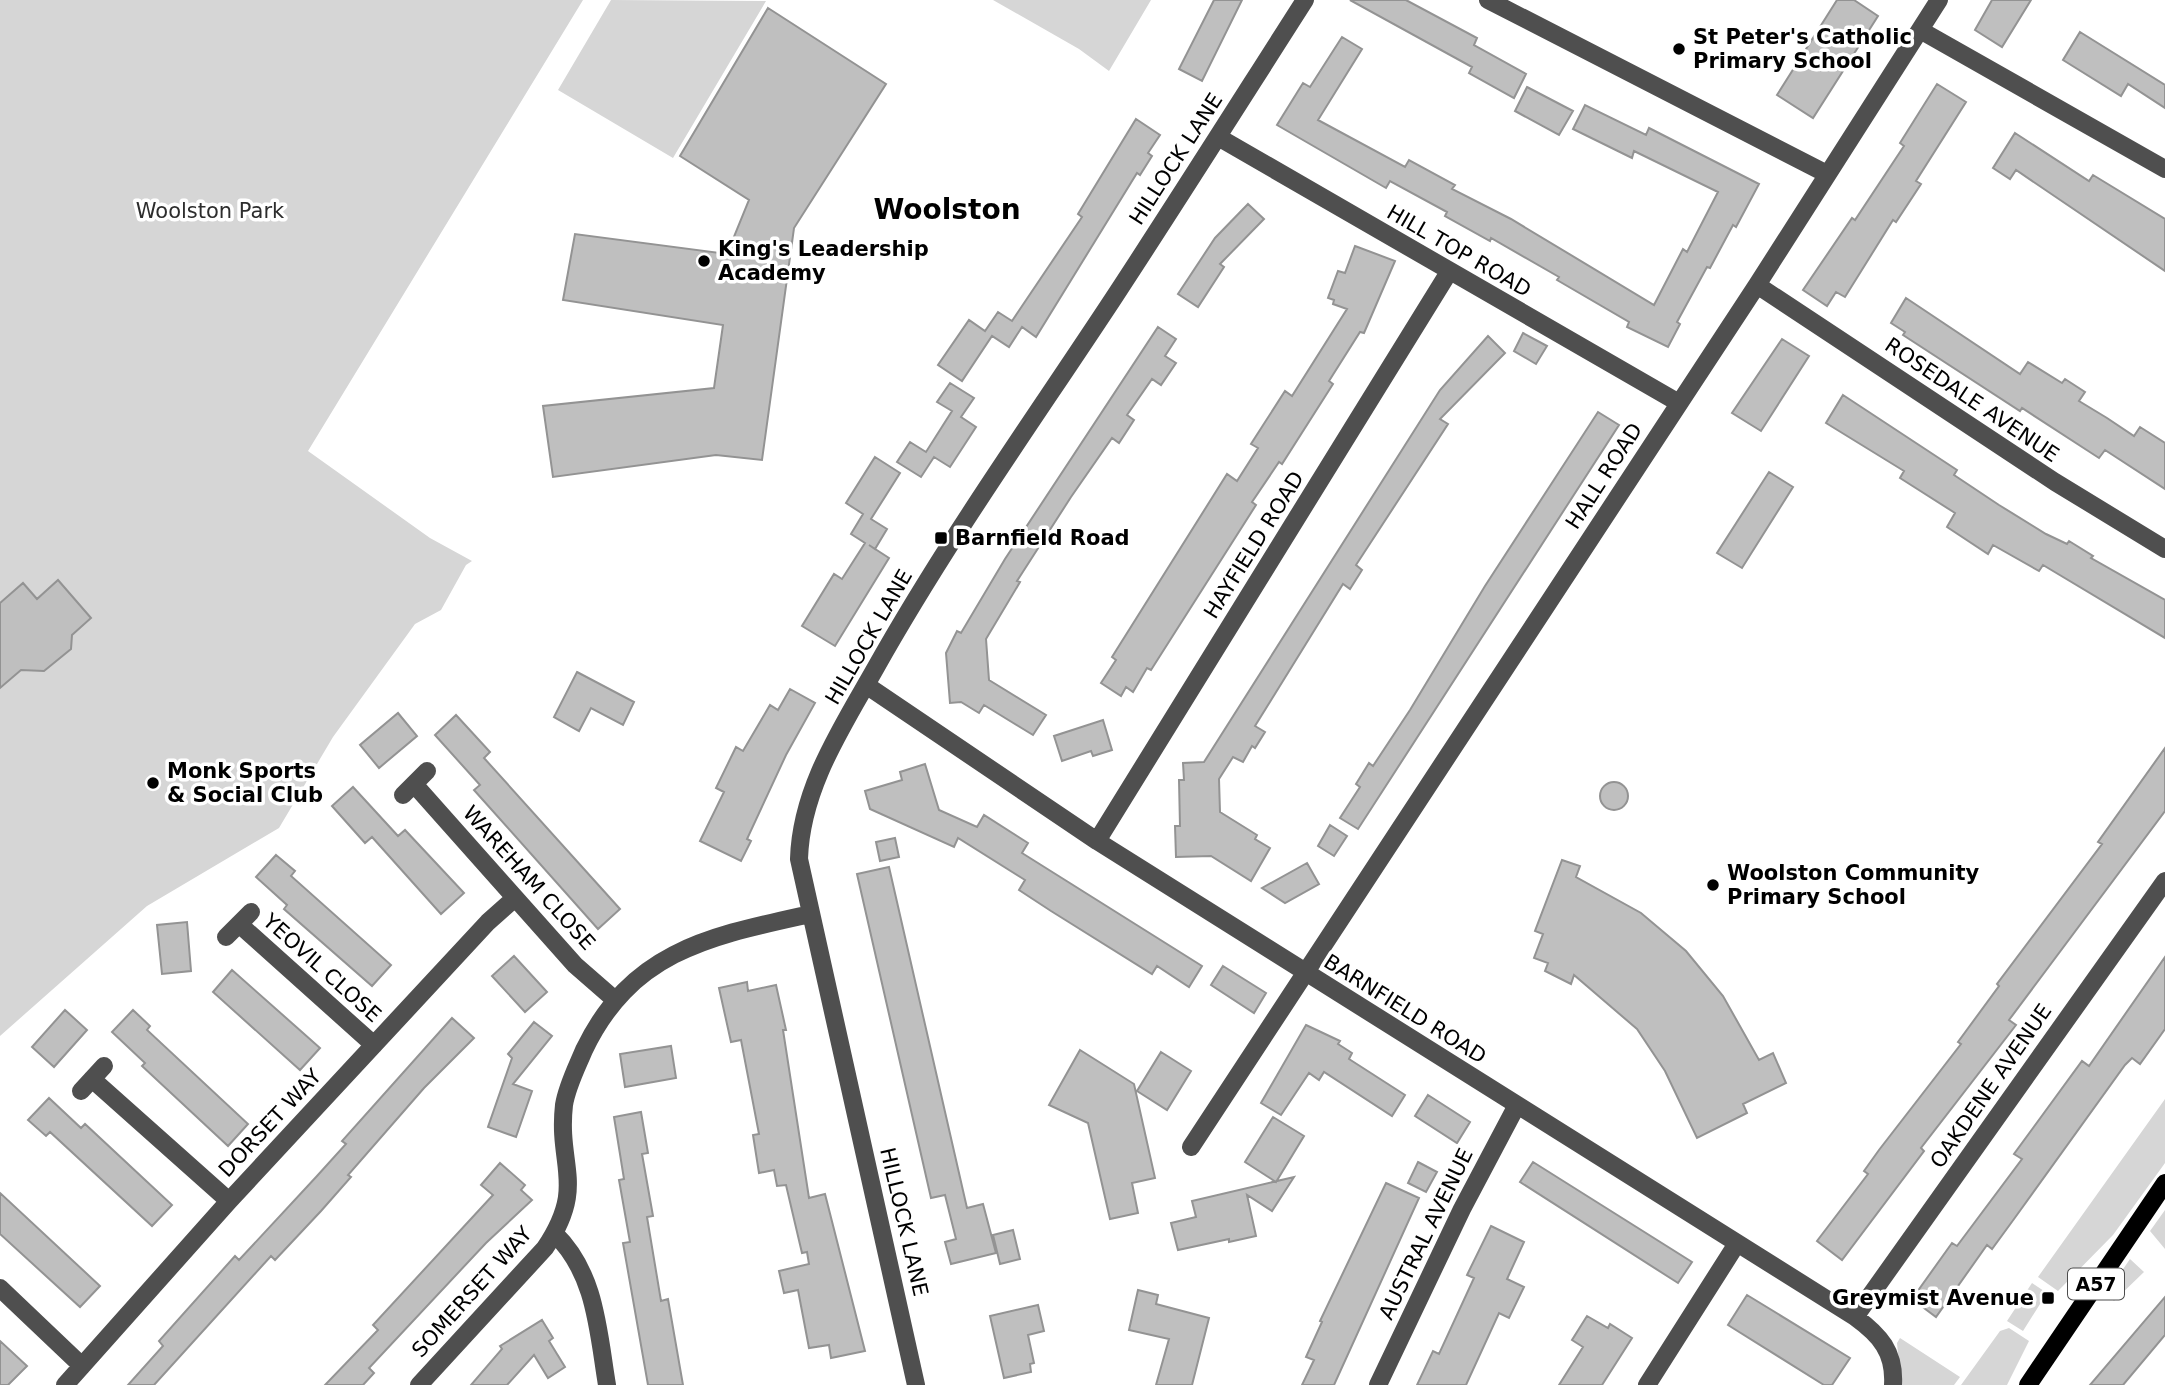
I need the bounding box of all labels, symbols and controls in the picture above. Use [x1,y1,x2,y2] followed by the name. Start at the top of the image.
[1693,25,1912,73] place label: St Peter's Catholic Primary School
[1671,41,1687,57] marker: St Peter's Catholic Primary School
[1125,89,1227,229] street label: HILLOCK LANE
[873,193,1021,226] district label: Woolston
[136,199,285,223] park label: Woolston Park
[1383,200,1535,302] street label: HILL TOP ROAD
[718,237,929,285] place label: King's Leadership Academy
[696,253,712,269] marker: King's Leadership Academy
[1881,333,2063,467] street label: ROSEDALE AVENUE
[1561,419,1647,533] street label: HALL ROAD
[1199,467,1309,623] street label: HAYFIELD ROAD
[955,526,1130,550] place label: Barnfield Road
[933,530,949,546] marker: Barnfield Road
[821,565,917,709] street label: HILLOCK LANE
[167,759,323,807] place label: Monk Sports & Social Club
[145,775,161,791] marker: Monk Sports & Social Club
[458,801,600,955] street label: WAREHAM CLOSE
[1727,861,1979,909] place label: Woolston Community Primary School
[1705,877,1721,893] marker: Woolston Community Primary School
[258,908,386,1027] street label: YEOVIL CLOSE
[1320,949,1490,1069] street label: BARNFIELD ROAD
[1925,999,2057,1173] street label: OAKDENE AVENUE
[214,1064,326,1182] street label: DORSET WAY
[875,1145,933,1299] street label: HILLOCK LANE
[1374,1145,1478,1323] street label: AUSTRAL AVENUE
[407,1222,537,1362] street label: SOMERSET WAY
[2068,1268,2124,1300] road number: A57
[1832,1286,2034,1310] place label: Greymist Avenue
[2040,1290,2056,1306] marker: Greymist Avenue

